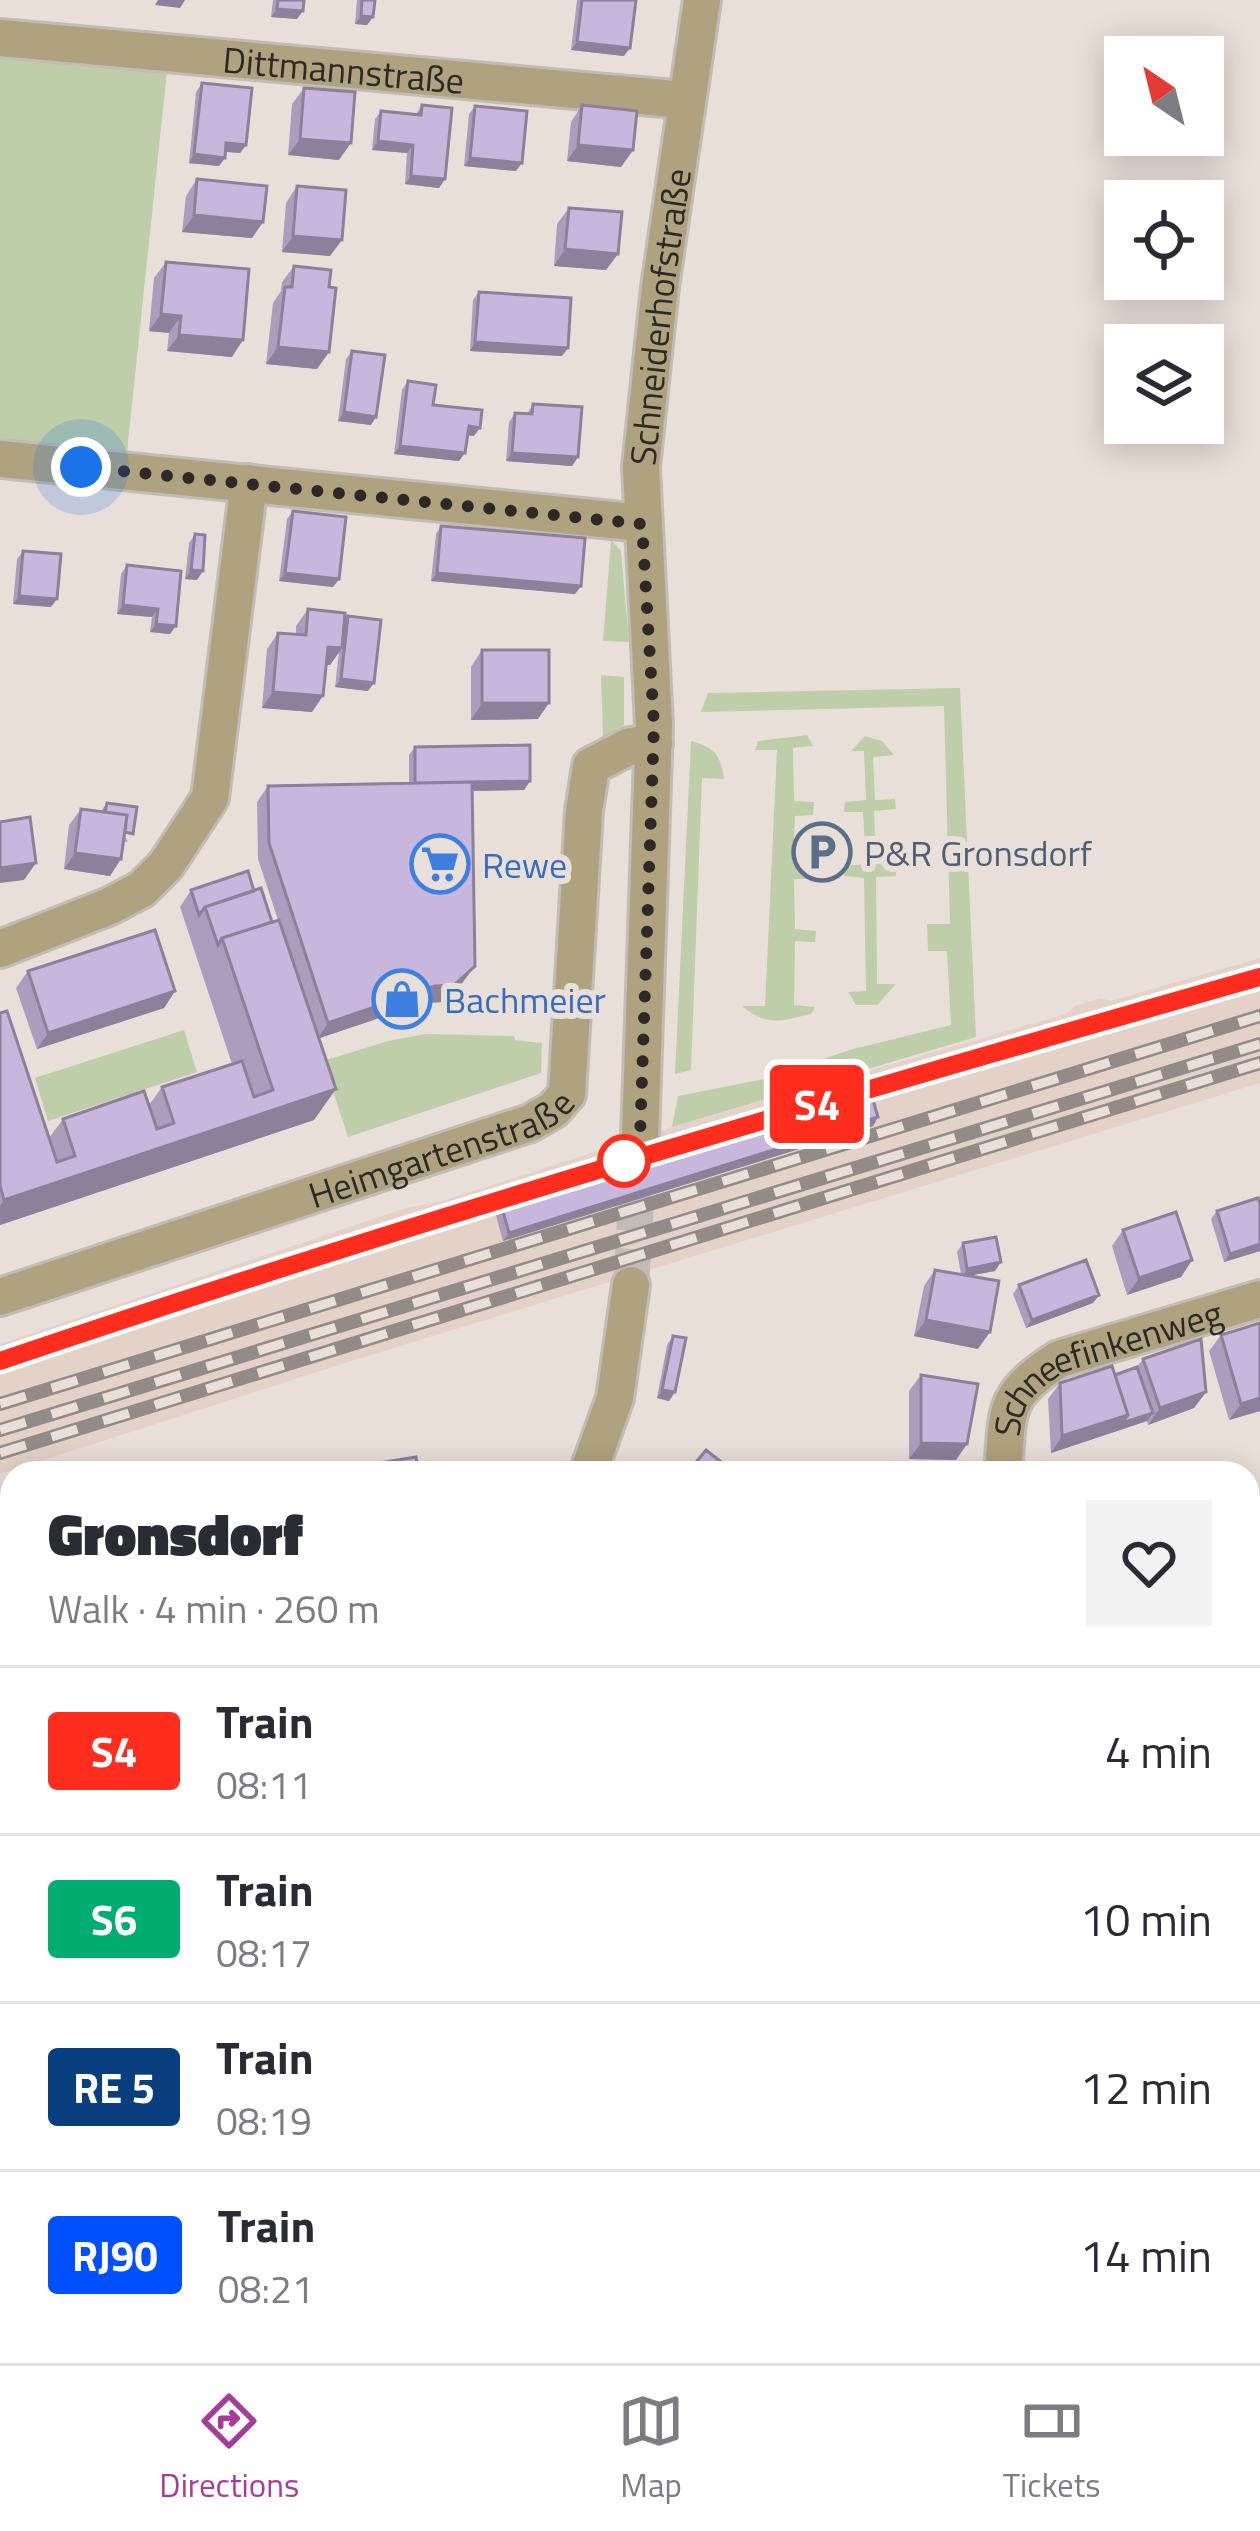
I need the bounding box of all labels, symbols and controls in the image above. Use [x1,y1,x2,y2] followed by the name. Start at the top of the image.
[221,31,467,107] street label: Dittmannstraße
[1104,36,1224,156] north arrow
[1104,36,1224,444] map controls
[614,164,705,468] street label: Schneiderhofstraße
[1104,180,1224,300] button: locate
[1104,324,1224,444] button: layers
[51,437,111,497] your location
[791,821,853,883] parking icon: P&R Gronsdorf
[864,825,1092,880] place label: P&R Gronsdorf
[409,833,471,895] supermarket icon: Rewe
[482,837,567,892] place label: Rewe
[371,968,433,1030] shop icon: Bachmeier
[444,972,606,1027] place label: Bachmeier
[763,1065,871,1143] line badge: S4
[794,1072,840,1136] text: S4
[301,1077,587,1221] street label: Heimgartenstraße
[599,1136,649,1186] unlabelled marker
[978,1284,1229,1439] street label: Schneefinkenweg
[48,1490,303,1577] text: Gronsdorf
[1086,1500,1212,1626] button: heart
[48,1579,380,1638] text: Walk · 4 min · 260 m
[216,1687,314,1755] text: Train
[1105,1717,1212,1785] text: 4 min
[91,1719,137,1783] text: S4
[216,1755,312,1814] text: 08:11
[216,1855,314,1923] text: Train
[1080,1885,1212,1953] text: 10 min
[91,1887,137,1951] text: S6
[216,1923,312,1982] text: 08:17
[216,2023,314,2091] text: Train
[1080,2053,1212,2121] text: 12 min
[73,2055,155,2119] text: RE 5
[216,2091,312,2150] text: 08:19
[218,2191,315,2259] text: Train
[1080,2221,1212,2289] text: 14 min
[72,2223,158,2287] text: RJ90
[218,2259,314,2318] text: 08:21
[159,2388,299,2510] tab: Directions
[618,2388,684,2510] tab: Map
[1003,2388,1101,2510] tab: Tickets

